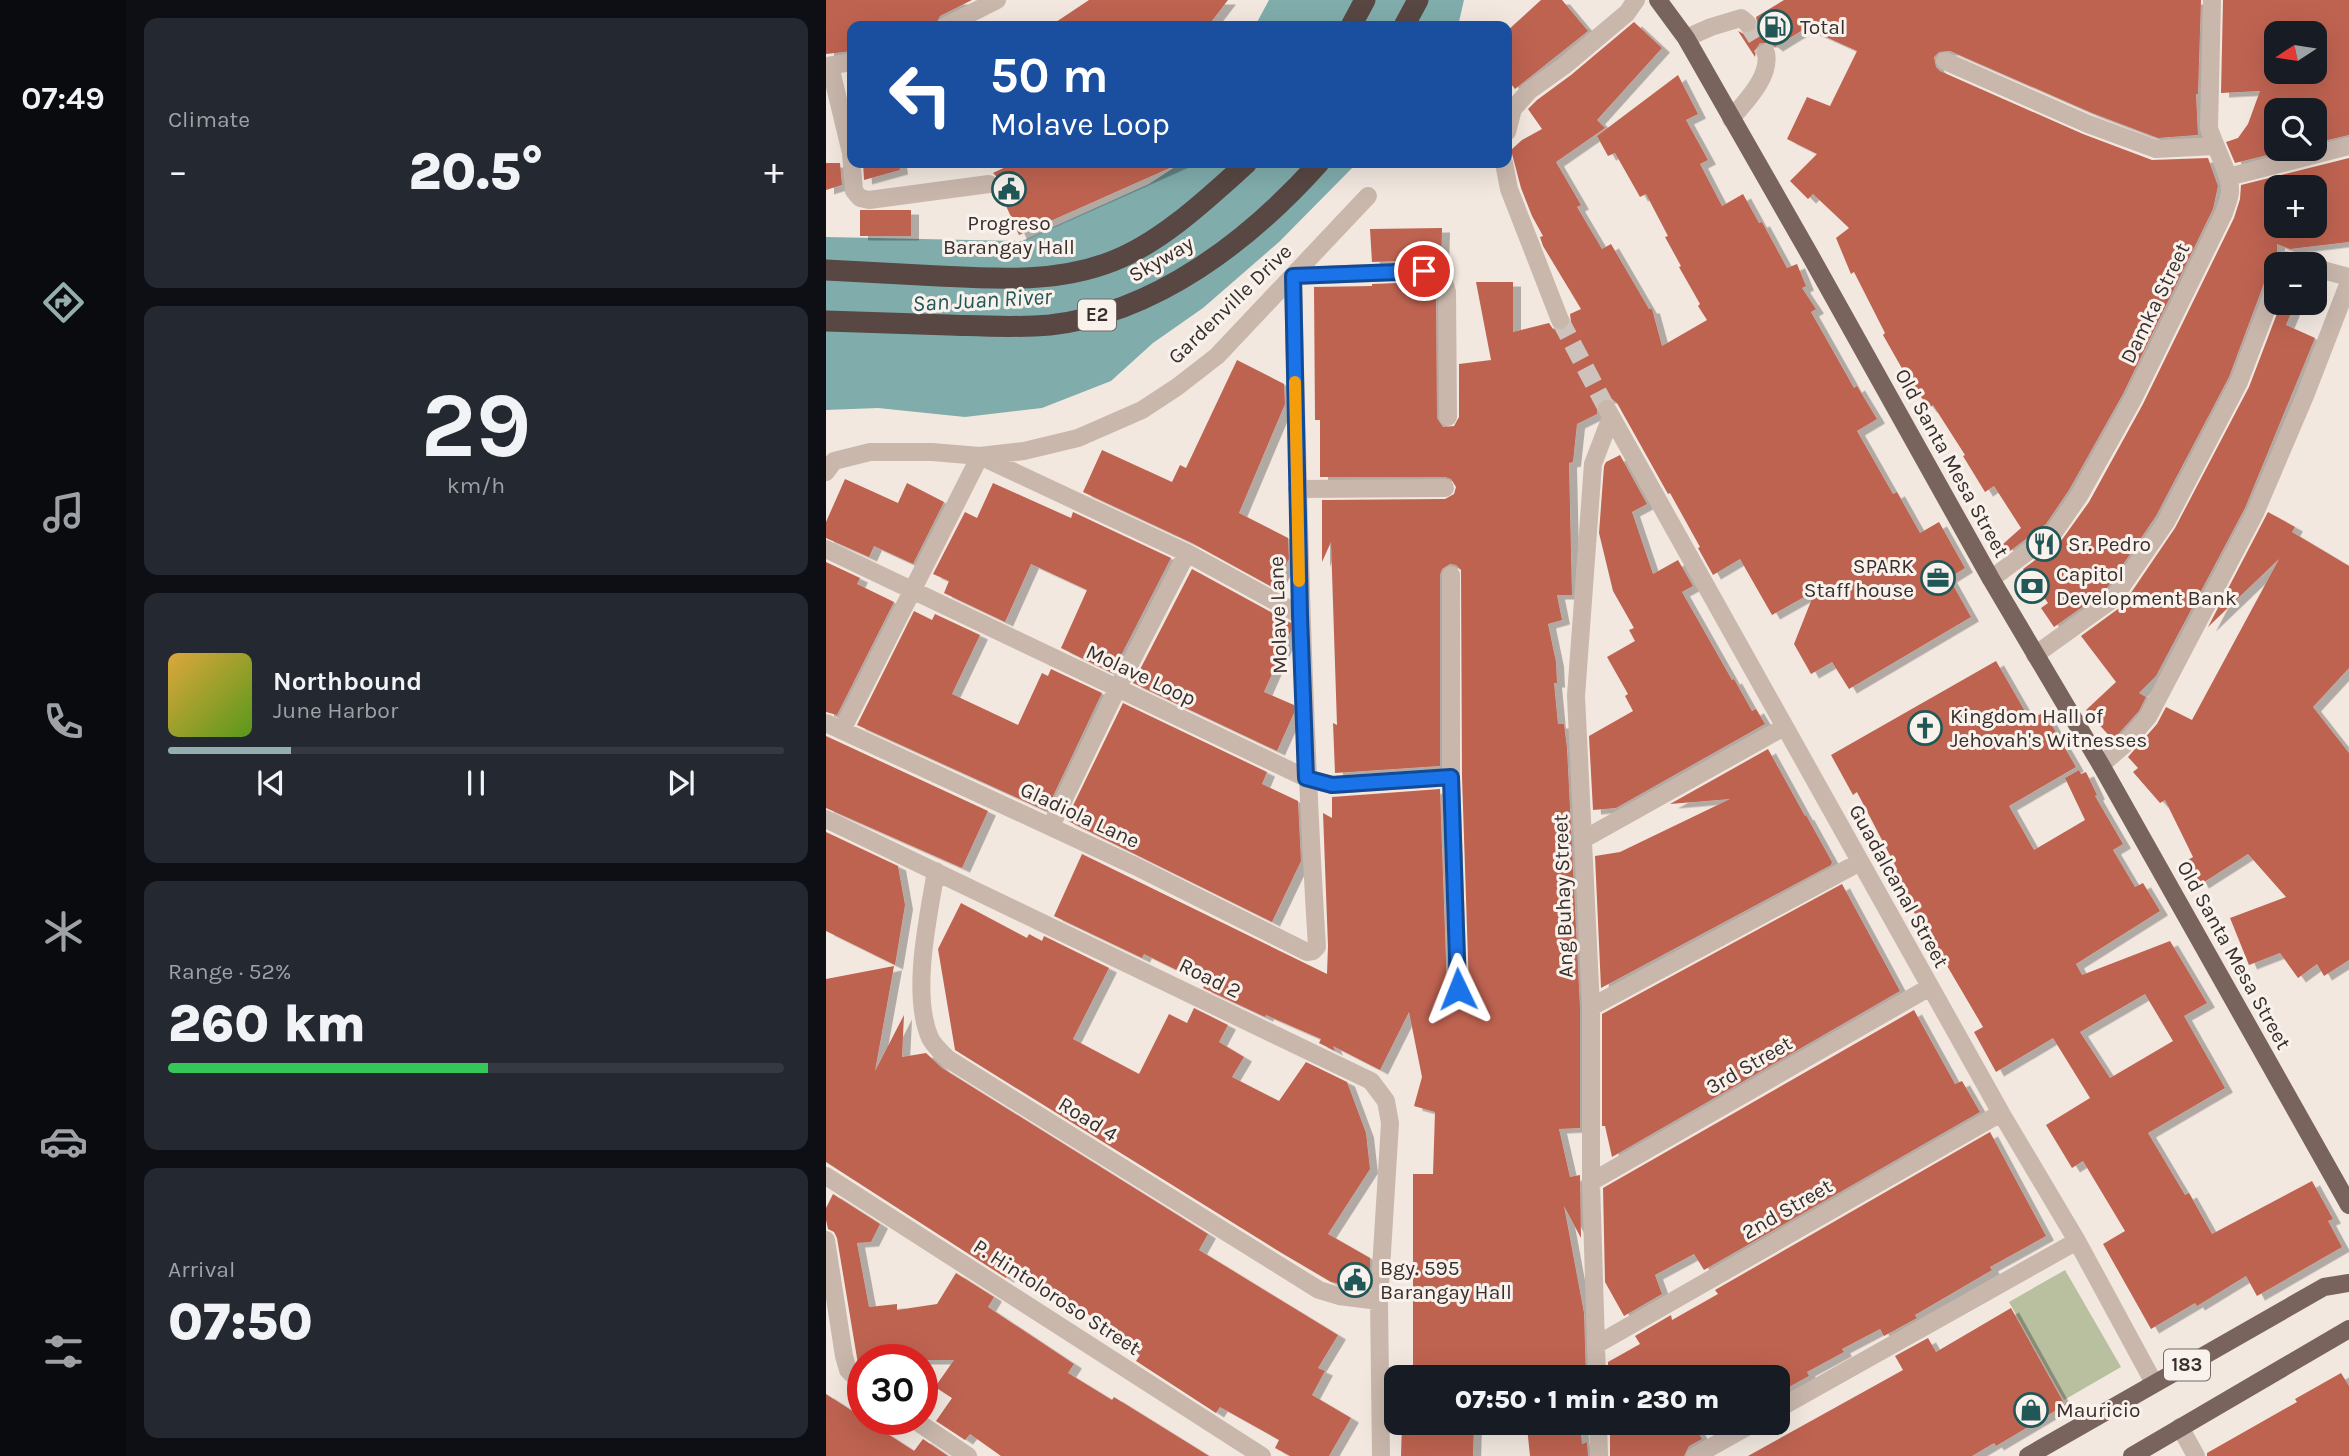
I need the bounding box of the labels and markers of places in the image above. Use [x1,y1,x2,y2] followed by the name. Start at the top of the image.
[1756,8,1794,46] fuel station icon: Total
[1800,15,1846,39] place label: Total
[990,170,1028,208] public building icon: Progreso Barangay Hall
[943,211,1075,259] place label: Progreso Barangay Hall
[1394,241,1454,301] pin
[2025,525,2063,563] restaurant icon: Sr. Pedro
[2068,532,2151,556] place label: Sr. Pedro
[1804,554,1914,602] place label: SPARK Staff house
[1919,559,1957,597] office icon: SPARK Staff house
[2056,562,2237,610] place label: Capitol Development Bank
[2013,567,2051,605] bank icon: Capitol Development Bank
[1950,704,2147,752] place label: Kingdom Hall of Jehovah's Witnesses
[1906,709,1944,747] church icon: Kingdom Hall of Jehovah's Witnesses
[1380,1256,1512,1304] place label: Bgy. 595 Barangay Hall
[1336,1261,1374,1299] public building icon: Bgy. 595 Barangay Hall
[2012,1391,2050,1429] shop icon: Mauricio
[2056,1398,2140,1422] place label: Mauricio

